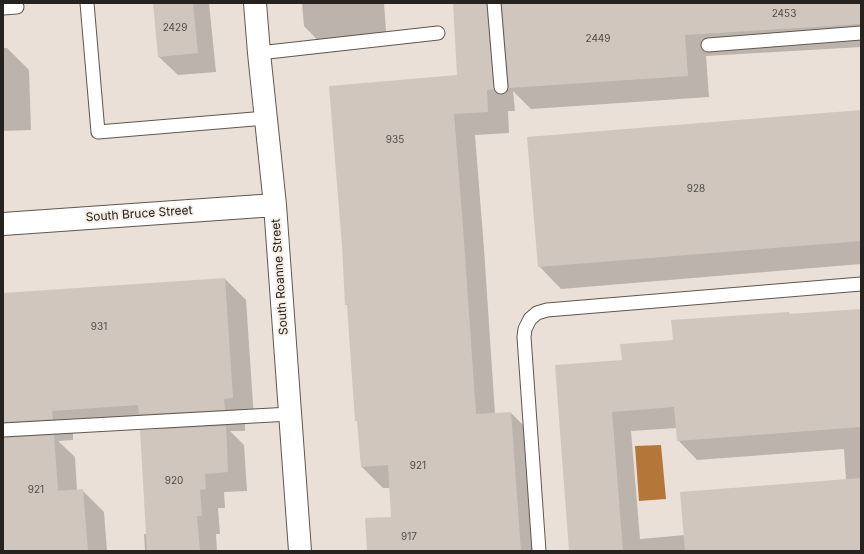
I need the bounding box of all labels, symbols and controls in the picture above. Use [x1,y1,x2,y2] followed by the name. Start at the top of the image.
[772,8,796,20] house number: 2453
[163,22,187,34] house number: 2429
[585,33,611,45] house number: 2449
[386,134,404,146] house number: 935
[687,183,705,195] house number: 928
[85,203,193,225] street label: South Bruce Street
[269,218,291,336] street label: South Roanne Street
[91,321,107,333] house number: 931
[410,460,426,472] house number: 921
[165,475,183,487] house number: 920
[28,484,44,496] house number: 921
[401,531,417,543] house number: 917

